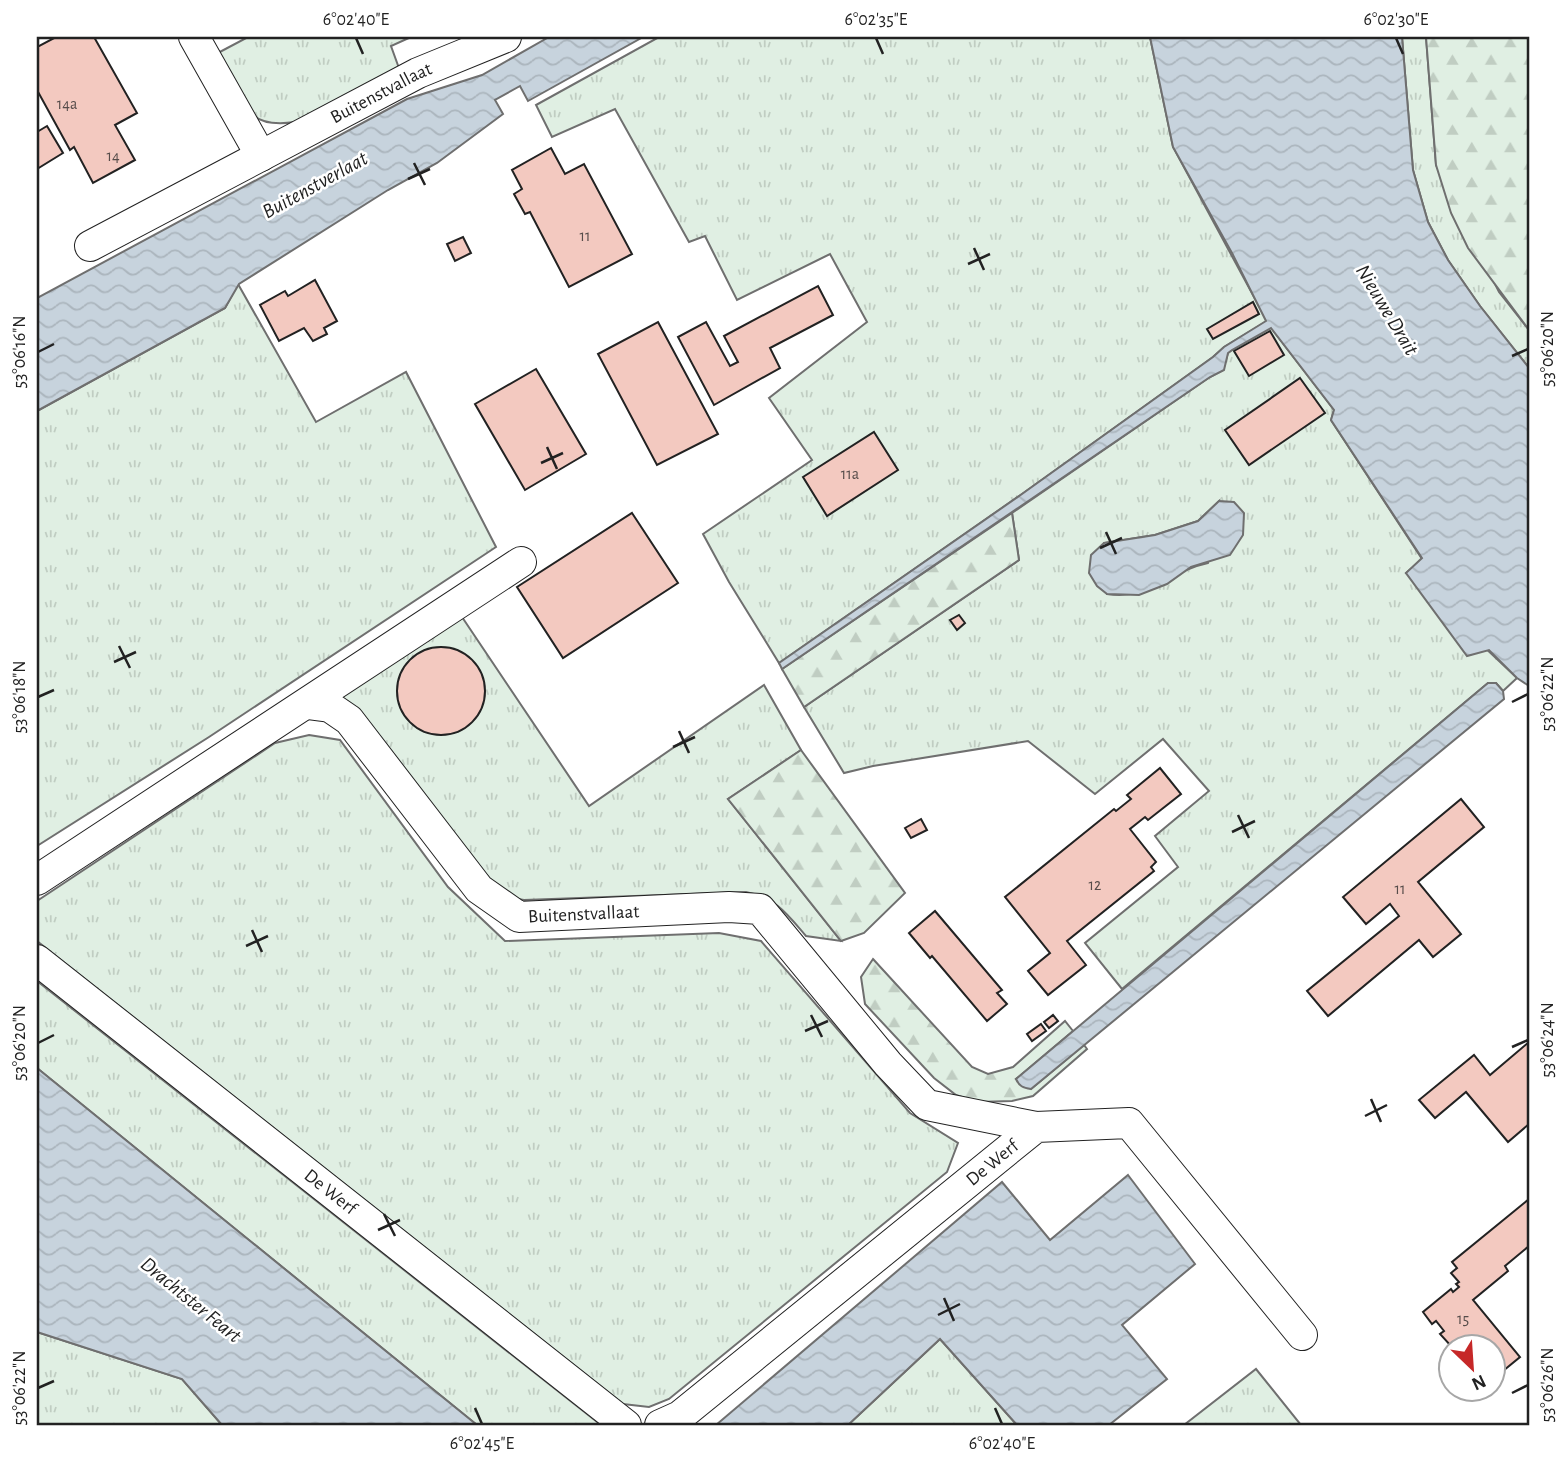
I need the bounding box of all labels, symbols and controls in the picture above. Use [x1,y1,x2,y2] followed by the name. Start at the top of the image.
[323,11,389,29] text: 6°02'40"E
[844,11,908,29] text: 6°02'35"E
[1363,11,1429,29] text: 6°02'30"E
[327,59,434,127] street label: Buitenstvallaat
[57,96,77,112] house number: 14a
[259,147,371,223] water label: Buitenstverlaat
[106,148,120,164] house number: 14
[579,228,591,244] house number: 11
[1352,261,1422,359] water label: Nieuwe Drait
[1539,311,1557,387] text: 53°06'20"N
[11,315,29,389] text: 53°06'16"N
[841,466,859,482] house number: 11a
[1539,657,1557,731] text: 53°06'22"N
[11,660,29,734] text: 53°06'18"N
[1089,877,1101,893] house number: 12
[1394,881,1406,897] house number: 11
[528,902,640,926] street label: Buitenstvallaat
[1539,1002,1557,1078] text: 53°06'24"N
[11,1005,29,1081] text: 53°06'20"N
[962,1135,1023,1189] street label: De Werf
[301,1165,361,1219] street label: De Werf
[137,1253,245,1347] water label: Drachtster Feart
[1457,1311,1469,1327] house number: 15
[1436,1332,1506,1402] north arrow
[1539,1347,1557,1423] text: 53°06'26"N
[11,1351,29,1425] text: 53°06'22"N
[1469,1371,1489,1393] text: N
[450,1435,514,1453] text: 6°02'45"E
[969,1435,1035,1453] text: 6°02'40"E

